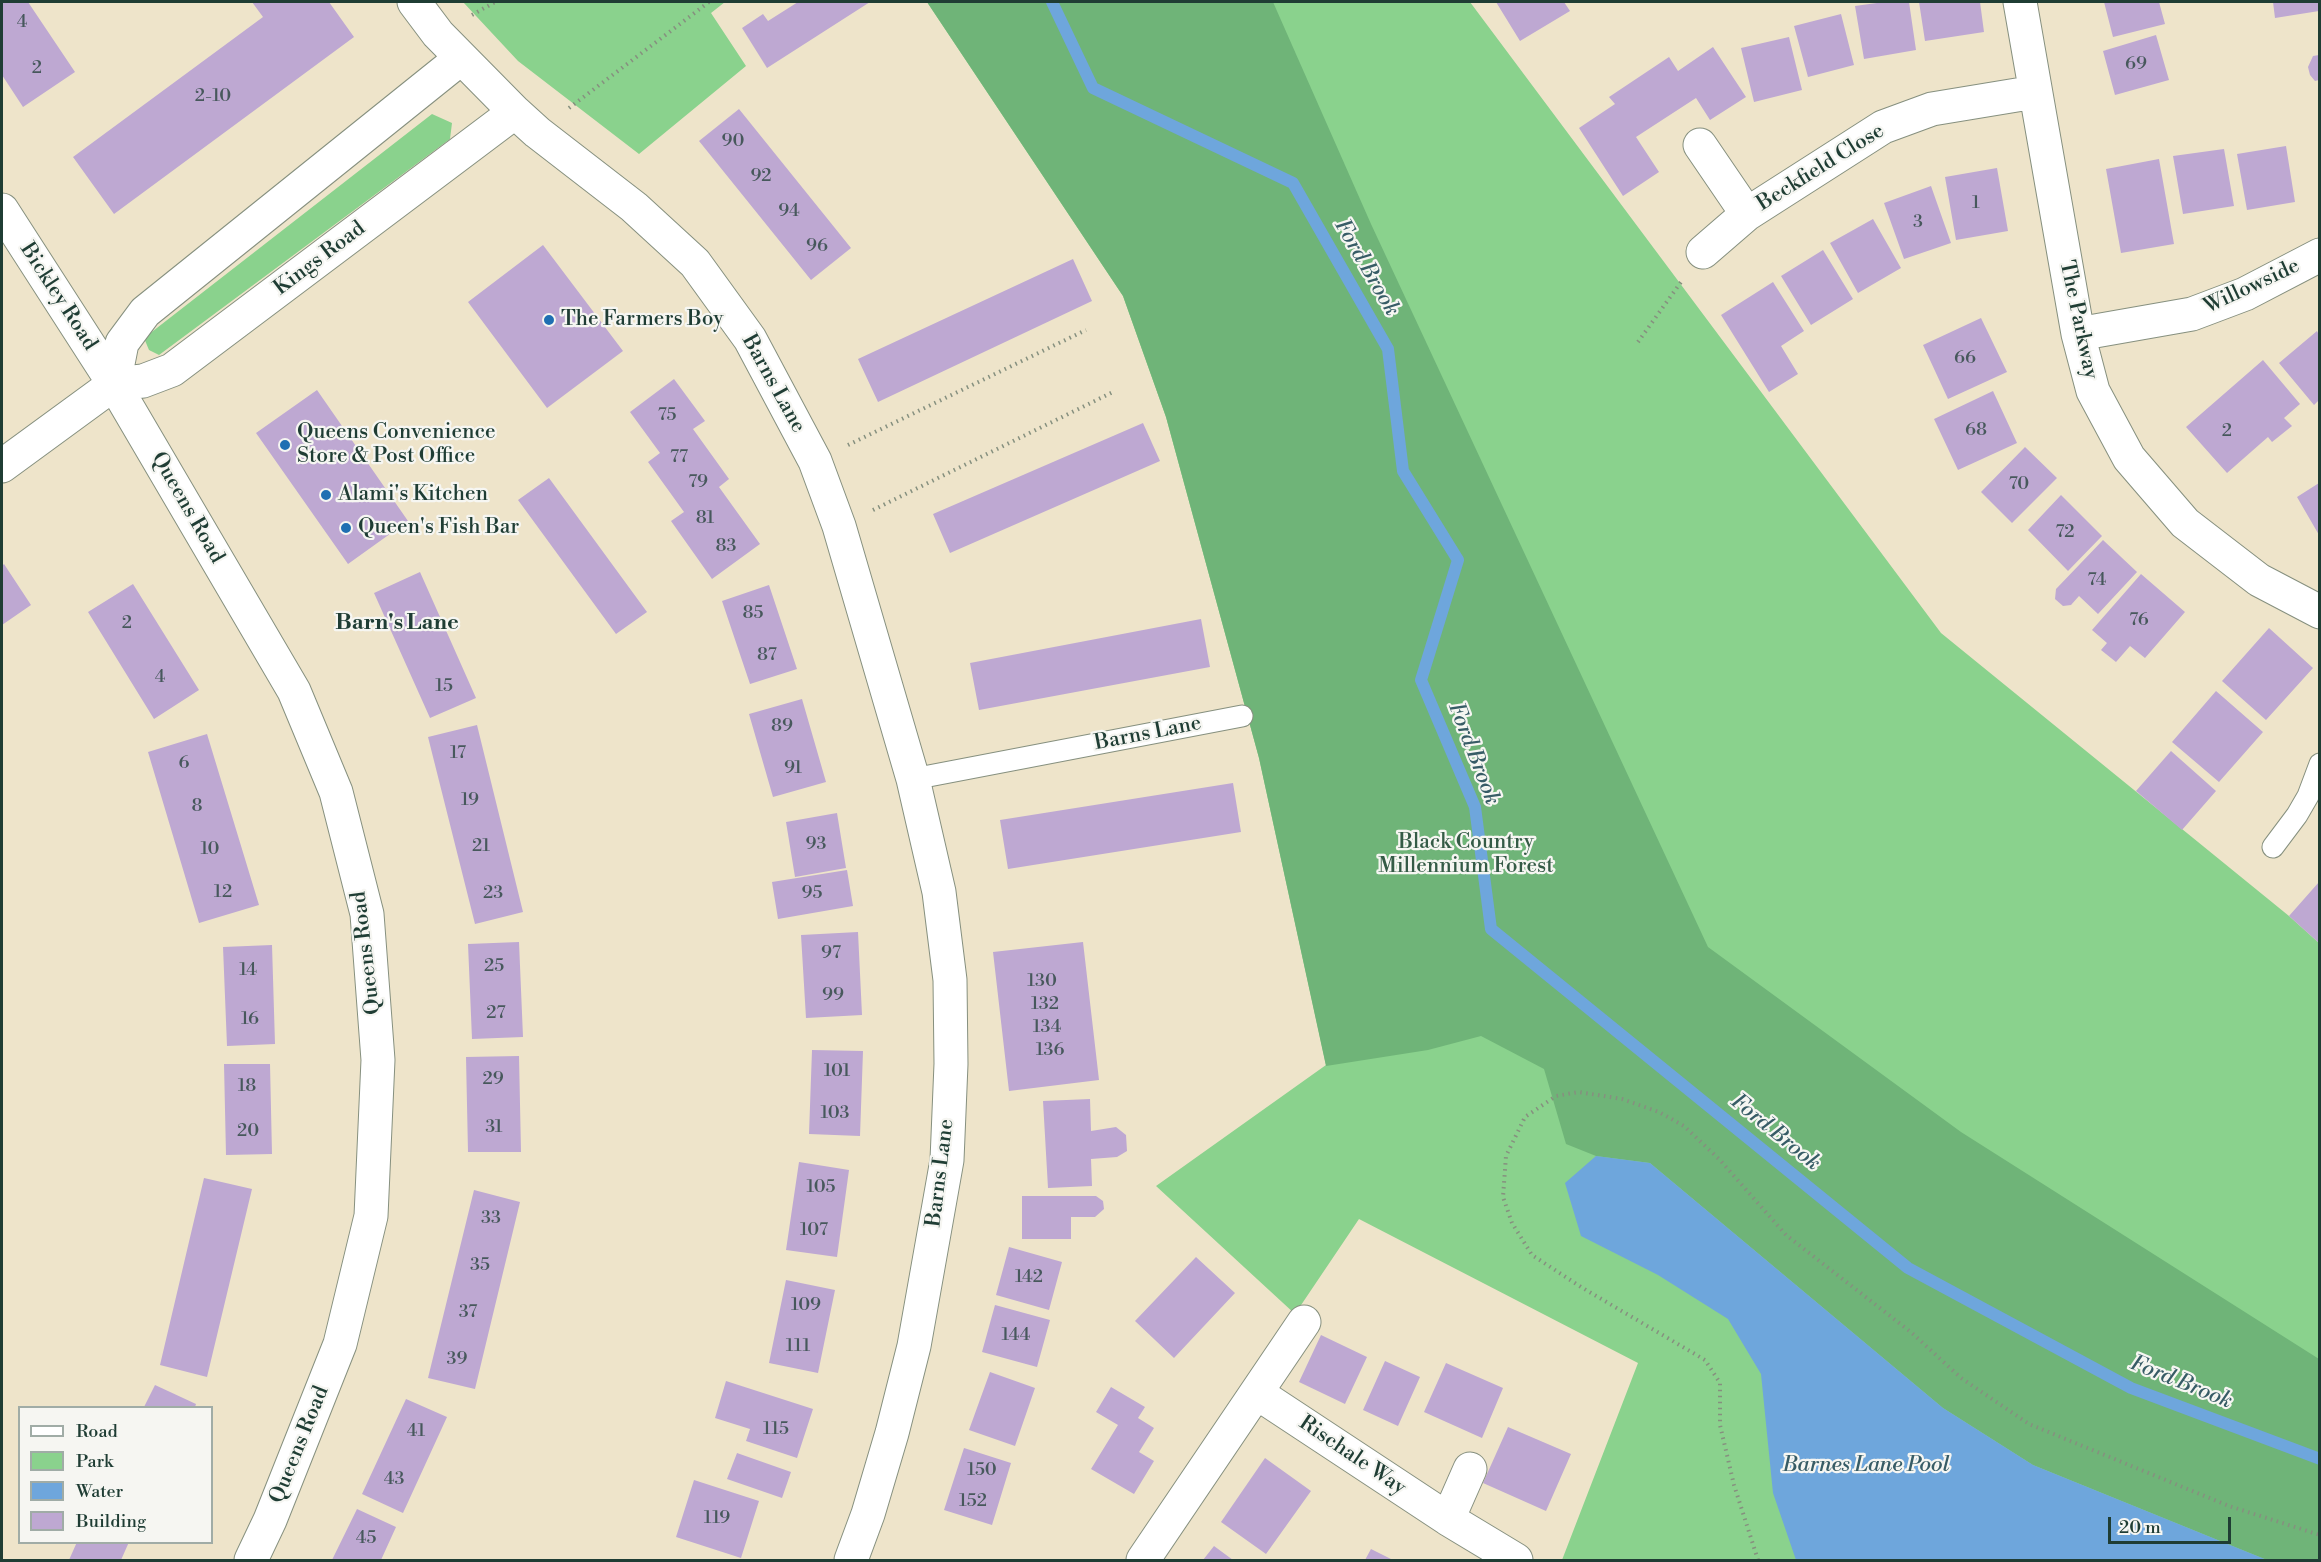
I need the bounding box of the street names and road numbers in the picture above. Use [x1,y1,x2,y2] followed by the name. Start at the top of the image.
[1753,119,1889,217] street label: Beckfield Close
[269,216,371,302] street label: Kings Road
[14,238,102,356] street label: Bickley Road
[2200,254,2304,320] street label: Willowside
[2053,258,2103,382] street label: The Parkway
[736,330,810,438] street label: Barns Lane
[145,448,229,568] street label: Queens Road
[1092,711,1204,757] street label: Barns Lane
[347,890,387,1016] street label: Queens Road
[922,1118,960,1228] street label: Barns Lane
[265,1383,335,1507] street label: Queens Road
[1294,1411,1410,1501] street label: Rischale Way

